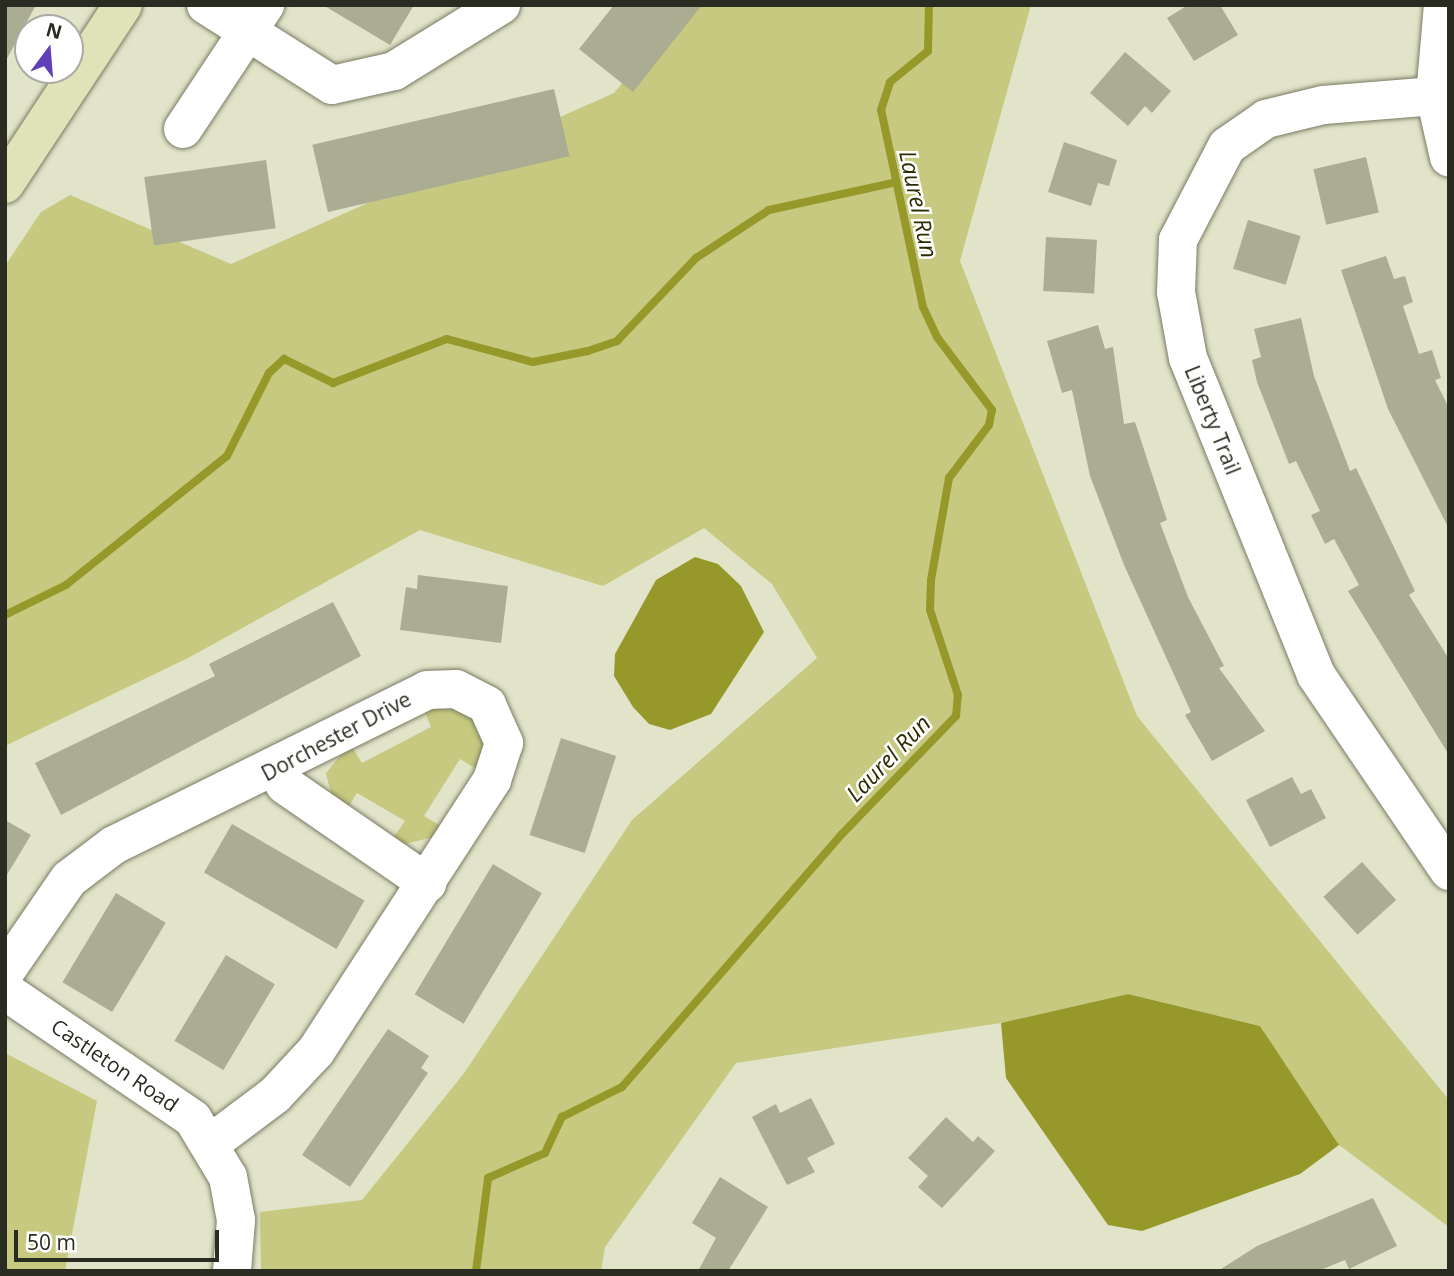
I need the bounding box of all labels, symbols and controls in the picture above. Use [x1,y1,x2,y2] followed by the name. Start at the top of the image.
[14,14,84,84] north arrow
[43,16,65,45] text: N
[894,148,944,260] water label: Laurel Run
[1180,362,1246,478] street label: Liberty Trail
[257,686,415,786] street label: Dorchester Drive
[840,709,936,807] water label: Laurel Run
[47,1013,183,1117] street label: Castleton Road
[18,1216,222,1260] scale bar
[27,1228,76,1256] text: 50 m

